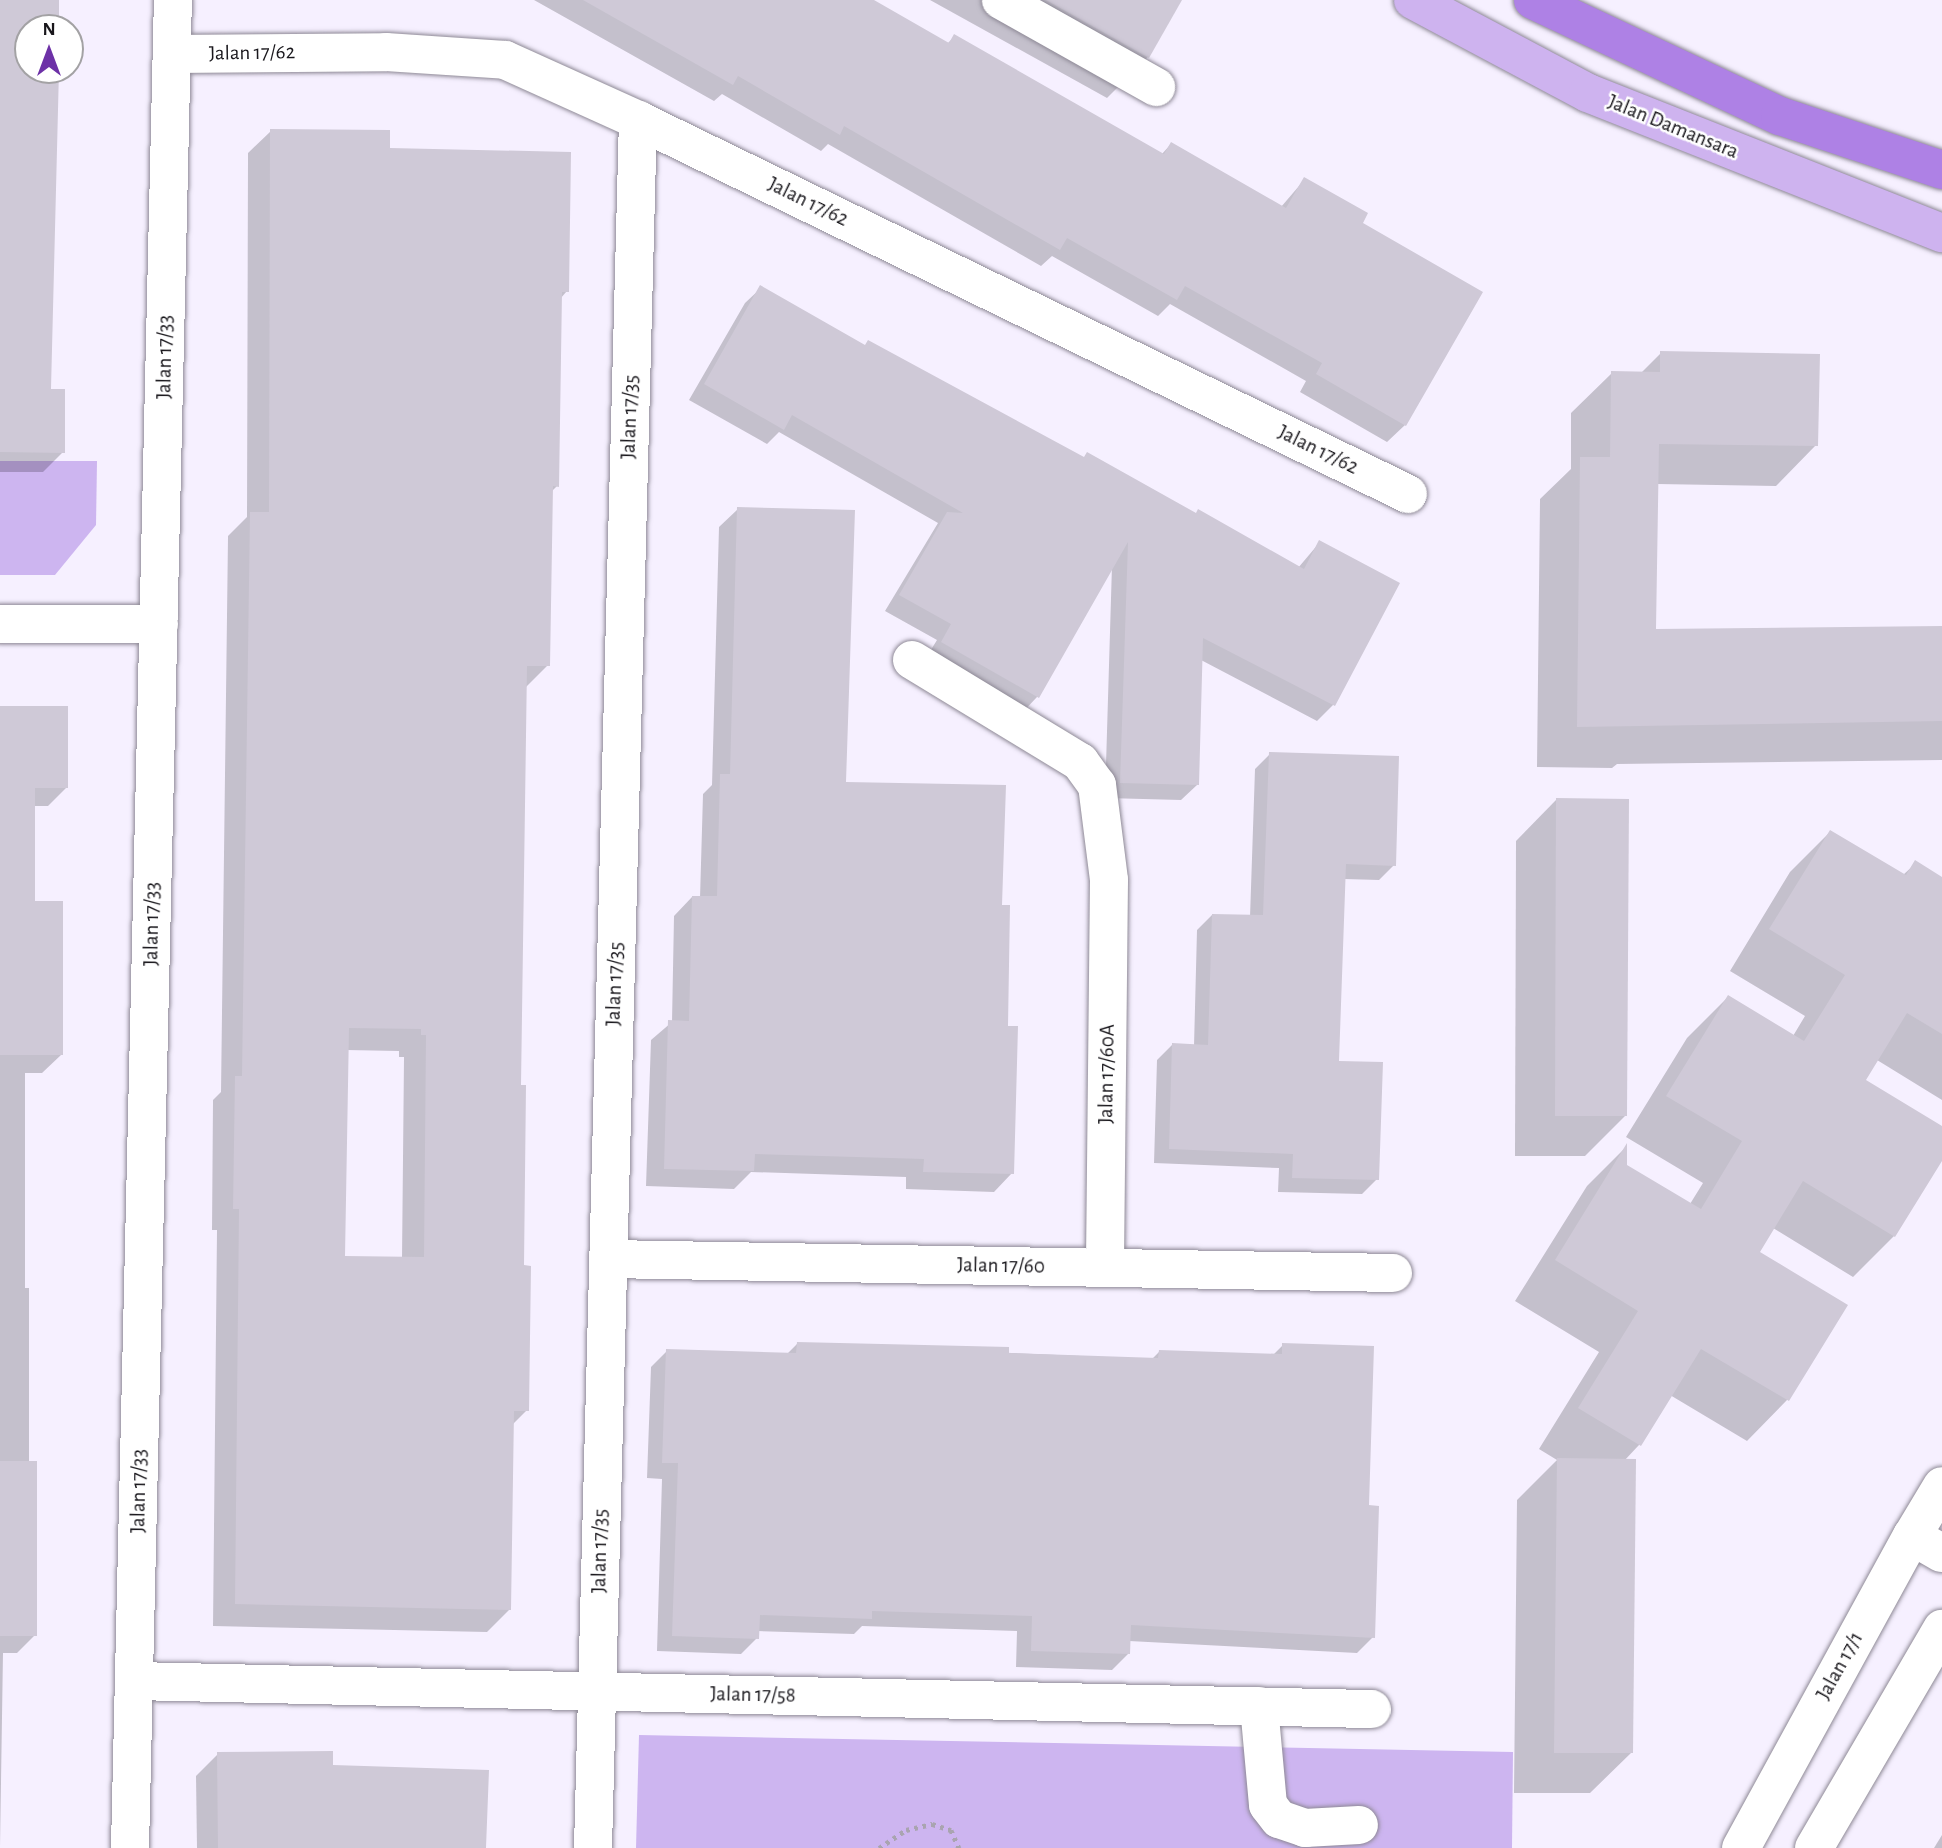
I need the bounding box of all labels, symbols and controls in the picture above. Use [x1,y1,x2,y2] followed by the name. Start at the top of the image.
[14,14,84,84] north arrow
[42,20,56,39] text: N
[209,40,295,66] street label: Jalan 17/62
[1604,89,1742,165] street label: Jalan Damansara
[764,172,852,232] street label: Jalan 17/62
[152,315,178,399] street label: Jalan 17/33
[616,374,644,460] street label: Jalan 17/35
[1274,420,1362,480] street label: Jalan 17/62
[139,882,165,966] street label: Jalan 17/33
[601,941,629,1027] street label: Jalan 17/35
[1094,1024,1120,1124] street label: Jalan 17/60A
[957,1253,1045,1279] street label: Jalan 17/60
[126,1449,152,1533] street label: Jalan 17/33
[587,1509,613,1593] street label: Jalan 17/35
[1811,1628,1869,1704] street label: Jalan 17/1
[710,1682,796,1708] street label: Jalan 17/58

